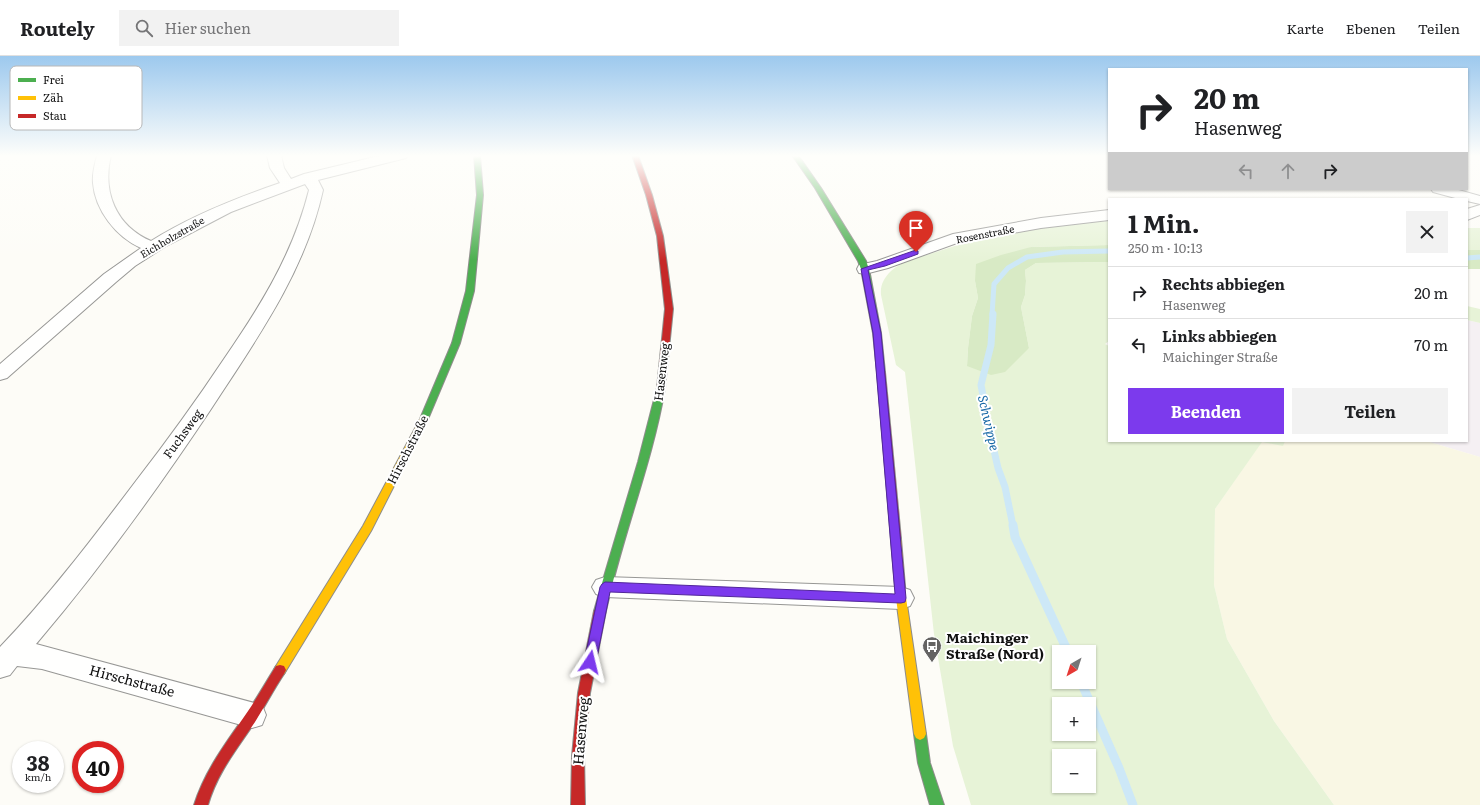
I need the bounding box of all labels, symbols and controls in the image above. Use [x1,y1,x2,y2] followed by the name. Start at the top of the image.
[119,10,399,46] search box
[20,14,95,42] text: Routely
[165,16,251,39] text: Hier suchen
[133,17,155,39] icon: search
[1287,18,1324,38] text: Karte
[1346,18,1396,38] text: Ebenen
[1418,18,1460,38] text: Teilen
[10,66,142,130] legend
[43,71,64,87] text: Frei
[1194,76,1260,118] text: 20 m
[1128,84,1180,136] icon: right
[43,89,63,105] text: Zäh
[43,107,66,123] text: Stau
[1194,114,1282,141] text: Hasenweg
[1235,160,1257,182] icon: left
[1277,160,1299,182] icon: ahead
[1319,160,1341,182] icon: right
[1128,205,1200,240] text: 1 Min.
[899,211,933,252] pin
[1406,211,1448,253] button: close
[137,212,207,261] street label: Eichholzstraße
[905,217,927,239] icon: arrive
[954,221,1015,247] street label: Rosenstraße
[1128,238,1203,257] text: 250 m · 10:13
[1162,272,1285,295] text: Rechts abbiegen
[1414,281,1448,304] text: 20 m
[1128,282,1150,304] icon: right
[1162,295,1225,314] text: Hasenweg
[1162,324,1277,347] text: Links abbiegen
[1414,333,1448,356] text: 70 m
[1128,334,1150,356] icon: left
[649,341,674,402] street label: Hasenweg
[1162,347,1278,366] text: Maichinger Straße
[1128,388,1284,434] button: Beenden
[1292,388,1448,434] button: Teilen
[974,393,1005,453] water label: Schwippe
[158,405,206,462] street label: Fuchsweg
[382,412,432,487] street label: Hirschstraße
[946,627,1044,663] place label: Maichinger Straße (Nord)
[921,635,943,663] bus stop icon: Maichinger Straße (Nord)
[569,641,611,683] position arrow
[1052,645,1096,689] north arrow
[1052,645,1096,793] map controls
[87,659,177,701] street label: Hirschstraße
[567,696,593,766] street label: Hasenweg
[1052,697,1096,741] button: +
[72,741,124,793] speed limit sign: 40
[27,747,49,777] text: 38
[1052,749,1096,793] button: −
[25,769,51,784] text: km/h

